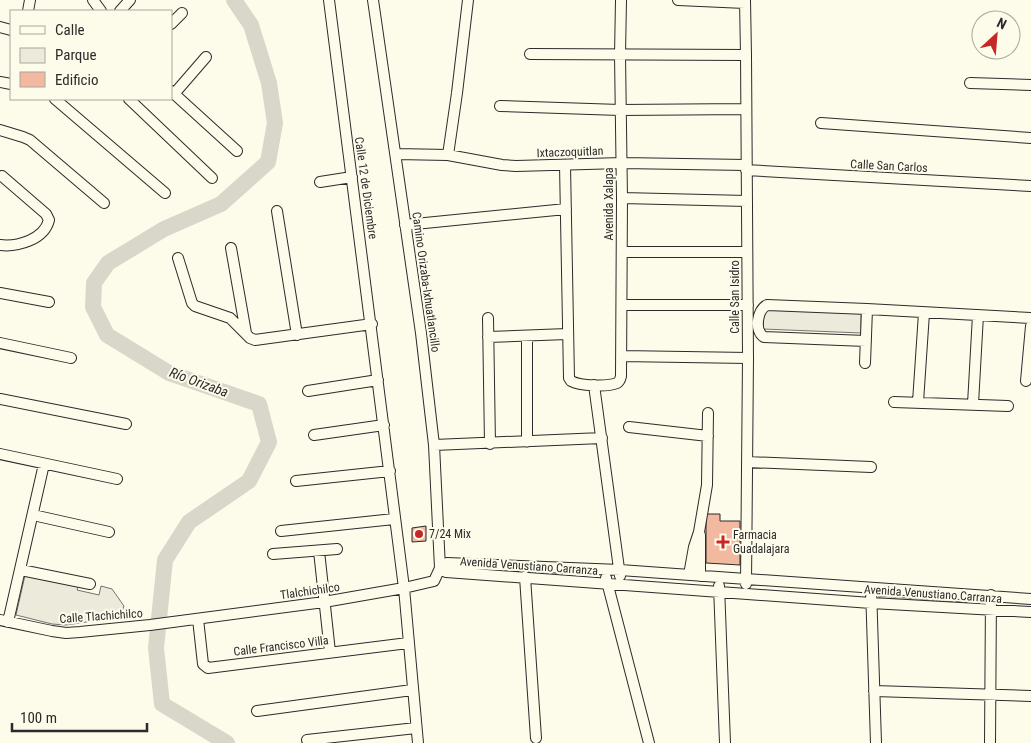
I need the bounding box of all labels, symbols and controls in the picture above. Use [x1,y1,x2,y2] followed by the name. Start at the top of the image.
[10,10,172,100] legend
[971,10,1021,60] north arrow
[994,14,1009,32] text: N
[55,21,85,39] text: Calle
[55,46,97,64] text: Parque
[55,71,98,89] text: Edificio
[352,136,380,240] street label: Calle 12 de Diciembre
[536,144,604,160] street label: Ixtaczoquitlan
[850,157,928,175] street label: Calle San Carlos
[602,167,616,240] street label: Avenida Xalapa
[409,211,443,353] street label: Camino Orizaba-Ixhuatlancillo
[728,260,742,334] street label: Calle San Isidro
[167,364,231,400] water label: Río Orizaba
[429,527,471,541] place label: 7/24 Mix
[413,528,425,540] marker: 7/24 Mix
[733,528,790,556] place label: Farmacia Guadalajara
[717,536,729,548] marker: Farmacia Guadalajara
[460,554,599,578] street label: Avenida Venustiano Carranza
[279,580,341,602] street label: Tlalchichilco
[864,582,1003,606] street label: Avenida Venustiano Carranza
[59,606,143,626] street label: Calle Tlachichilco
[233,633,330,659] street label: Calle Francisco Villa
[12,700,148,732] scale bar
[20,709,57,727] text: 100 m

